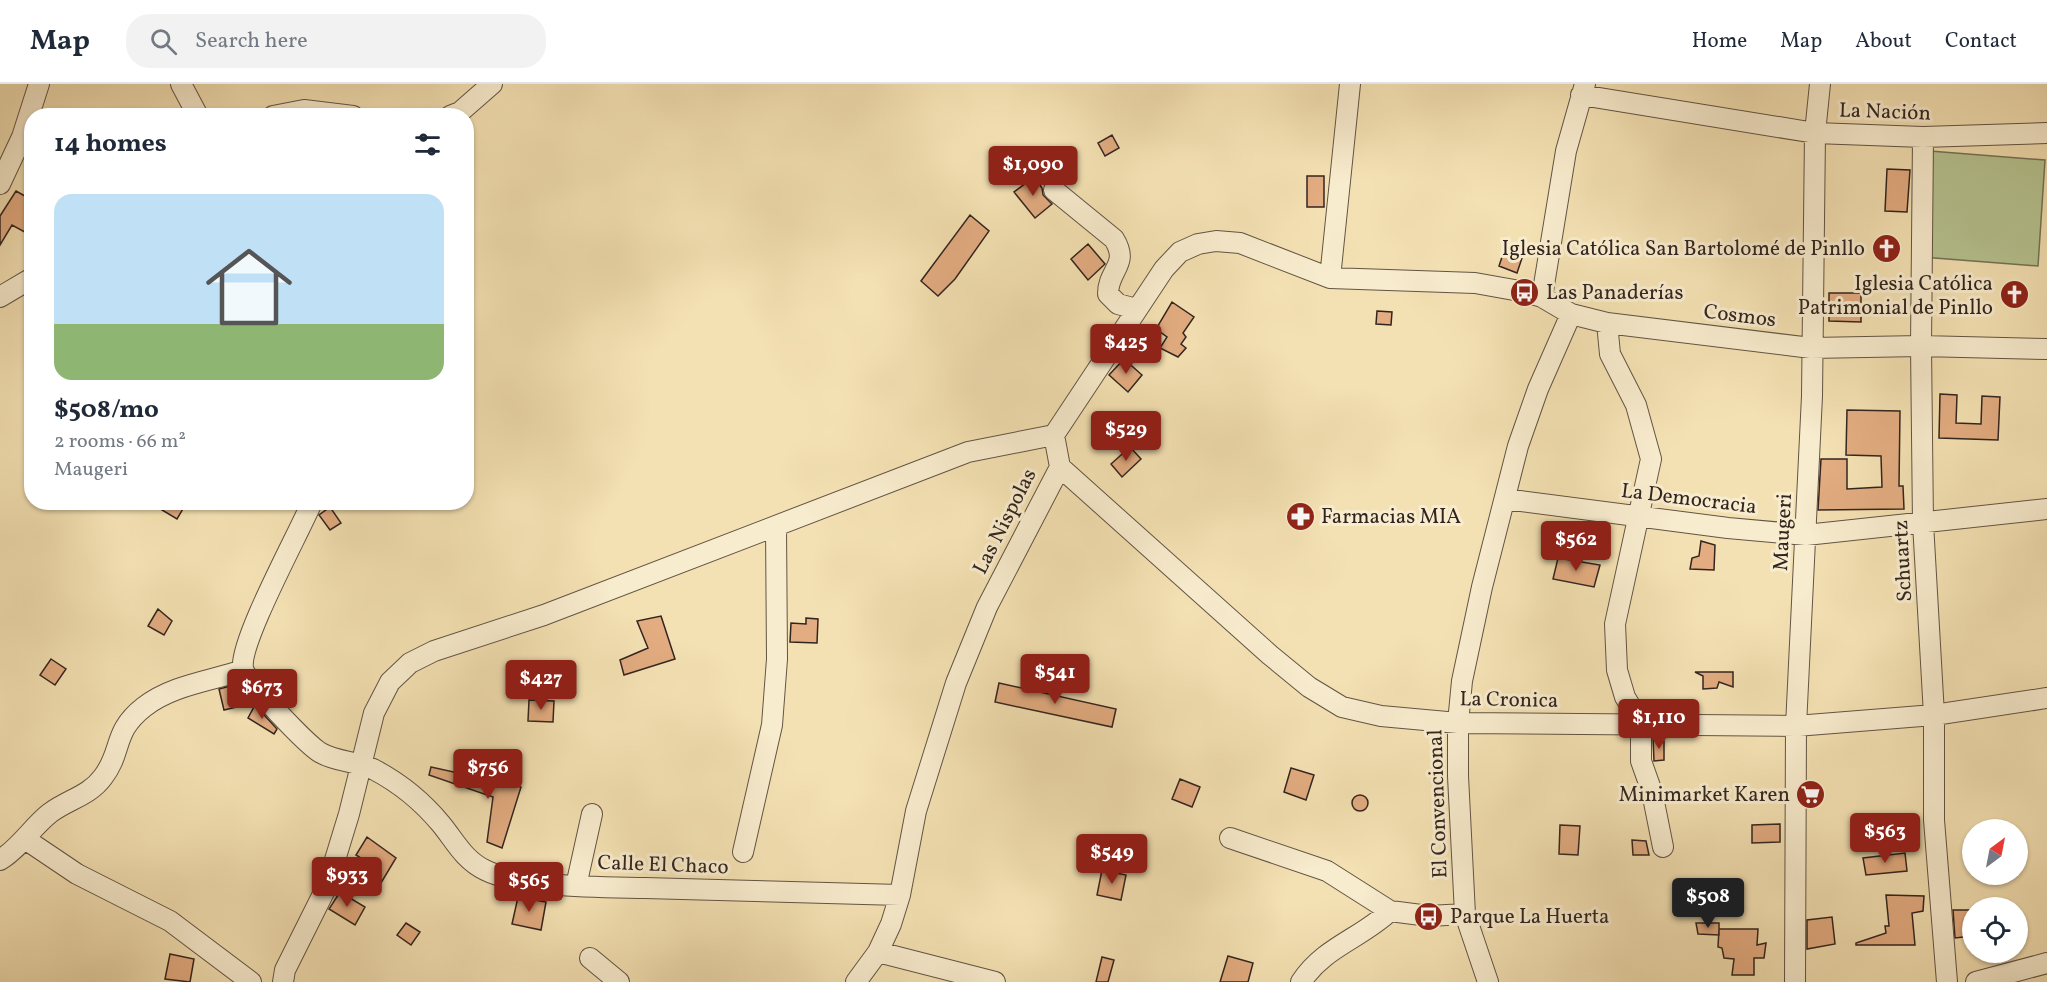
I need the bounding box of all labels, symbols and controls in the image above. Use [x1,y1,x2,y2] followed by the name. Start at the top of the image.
[126,14,546,68] search box
[30,22,90,61] text: Map
[147,25,180,58] icon: search
[195,26,308,57] text: Search here
[1692,27,1747,56] text: Home
[1780,27,1822,56] text: Map
[1855,27,1912,56] text: About
[1945,27,2017,56] text: Contact
[1839,96,1931,129] street label: La Nación
[54,126,167,162] text: 14 homes
[411,128,444,161] icon: filters
[984,146,1082,197] pin: $1,090
[1003,151,1063,179] text: $1,090
[1870,232,1902,264] church icon: Iglesia Católica San Bartolomé de Pinllo
[195,233,303,341] icon: home
[1502,235,1865,264] place label: Iglesia Católica San Bartolomé de Pinllo
[1798,270,1993,323] place label: Iglesia Católica Patrimonial de Pinllo
[1509,276,1541,308] bus stop icon: Las Panaderías
[1546,279,1683,308] place label: Las Panaderías
[1998,279,2030,311] church icon: Iglesia Católica Patrimonial de Pinllo
[1702,298,1778,335] street label: Cosmos
[1090,324,1162,375] pin: $425
[1104,329,1148,357] text: $425
[54,392,159,428] text: $508/mo
[1090,411,1162,462] pin: $529
[1105,416,1147,444] text: $529
[54,428,186,456] text: 2 rooms · 66 m²
[54,456,128,484] text: Maugeri
[966,464,1044,580] street label: Las Nispolas
[1619,477,1758,522] street label: La Democracia
[1767,493,1800,572] street label: Maugeri
[1284,500,1316,532] pharmacy icon: Farmacias MIA
[1321,503,1461,532] place label: Farmacias MIA
[1887,519,1920,603] street label: Schuartz
[1540,521,1612,572] pin: $562
[1555,526,1597,554] text: $562
[1019,654,1091,705] pin: $541
[1035,659,1075,687] text: $541
[505,660,577,711] pin: $427
[519,665,563,693] text: $427
[226,669,298,720] pin: $673
[241,674,283,702] text: $673
[1459,685,1559,716] street label: La Cronica
[1610,699,1708,750] pin: $1,110
[1632,704,1686,732] text: $1,110
[1421,729,1456,879] street label: El Convencional
[452,749,524,800] pin: $756
[467,754,509,782] text: $756
[1795,778,1827,810] supermarket icon: Minimarket Karen
[1619,781,1790,810] place label: Minimarket Karen
[1849,813,1921,864] pin: $563
[1864,818,1906,846] text: $563
[1962,819,2028,885] north arrow
[1962,819,2028,963] map controls
[1076,834,1148,885] pin: $549
[1090,839,1134,867] text: $549
[597,849,729,882] street label: Calle El Chaco
[311,857,383,908] pin: $933
[326,862,368,890] text: $933
[493,862,565,913] pin: $565
[508,867,550,895] text: $565
[1672,878,1744,929] pin: $508
[1686,883,1730,911] text: $508
[1962,897,2028,963] button: locate
[1413,900,1445,932] bus stop icon: Parque La Huerta
[1450,903,1610,932] place label: Parque La Huerta

